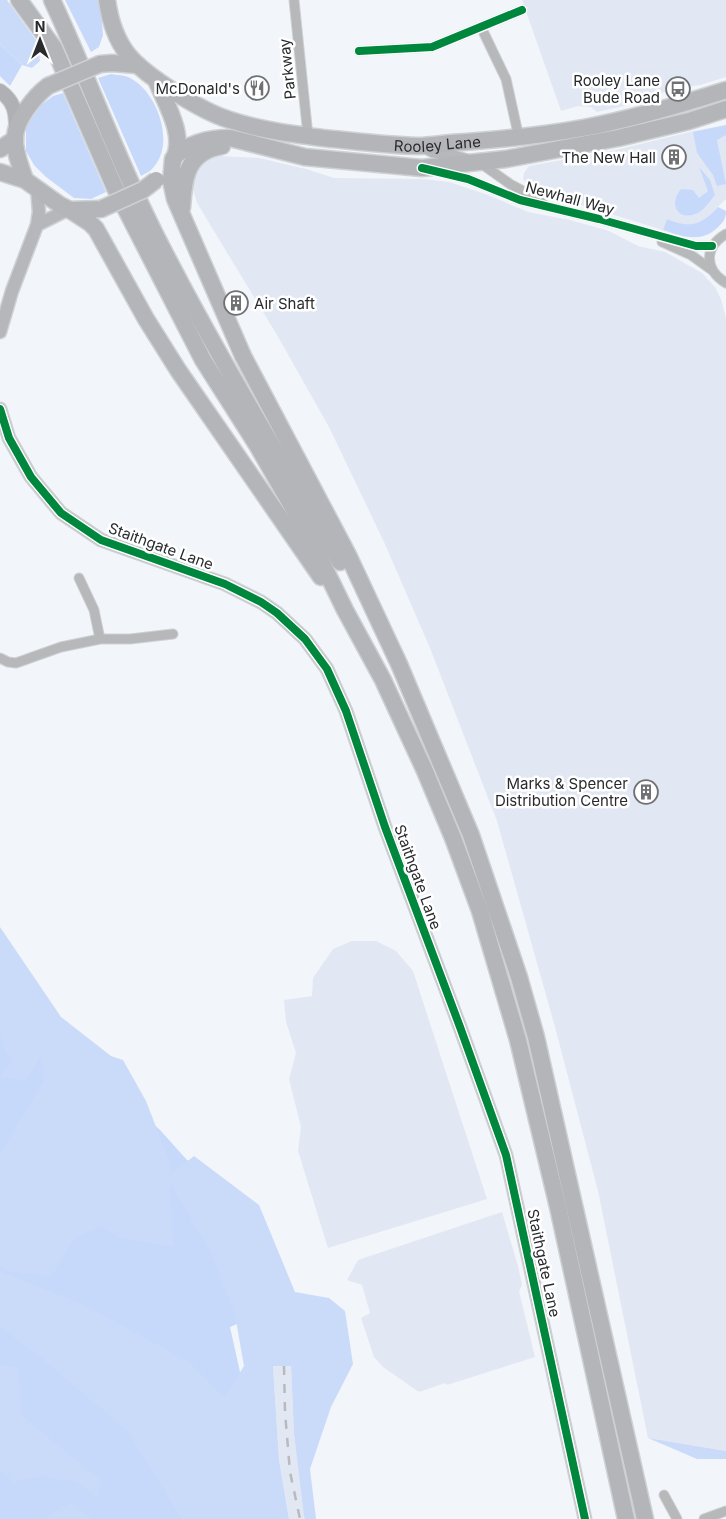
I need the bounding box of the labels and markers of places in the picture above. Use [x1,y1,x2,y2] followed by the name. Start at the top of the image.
[573,71,660,107] place label: Rooley Lane Bude Road
[244,75,270,101] restaurant icon: McDonald's
[665,76,691,102] bus stop icon: Rooley Lane Bude Road
[156,79,240,98] place label: McDonald's
[661,144,687,170] building icon: The New Hall
[561,148,656,167] place label: The New Hall
[223,290,249,316] building icon: Air Shaft
[254,294,315,313] place label: Air Shaft
[495,774,628,810] place label: Marks & Spencer Distribution Centre
[633,779,659,805] building icon: Marks & Spencer Distribution Centre

